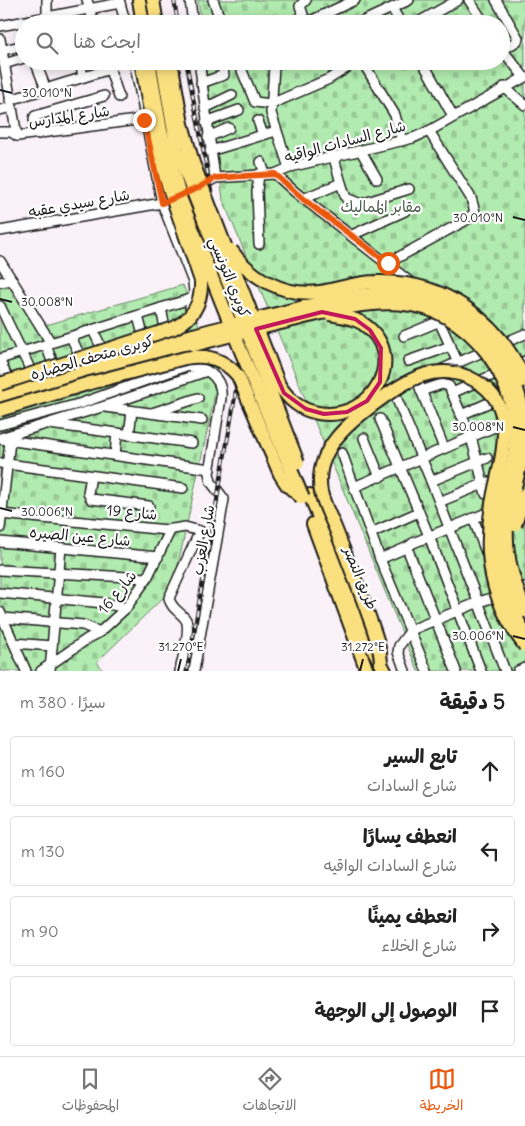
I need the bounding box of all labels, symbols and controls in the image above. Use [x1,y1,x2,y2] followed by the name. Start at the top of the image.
[15,15,510,70] search box
[33,29,61,57] icon: search
[73,29,141,53] text: ابحث هنا
[22,85,72,100] text: 30.010°N
[27,101,111,132] street label: شارع المدارس
[133,109,156,132] route end
[282,116,408,167] street label: شارع السادات الواقيه
[27,185,131,223] street label: شارع سيدي عقبه
[341,197,421,216] park label: مقابر المماليك
[453,210,503,225] text: 30.010°N
[201,234,255,322] street label: كوبري التونسي
[377,252,400,275] route start
[21,294,73,309] text: 30.008°N
[28,330,156,385] street label: كوبرى متحف الحضاره
[452,419,504,434] text: 30.008°N
[106,500,158,525] street label: شارع 19
[187,503,220,577] street label: شارع العزب
[21,504,73,519] text: 30.006°N
[29,522,131,551] street label: شارع عين الصيره
[339,542,382,612] street label: طريق النصر
[94,566,141,618] street label: شارع 16
[452,628,504,643] text: 30.006°N
[158,639,204,654] text: 31.270°E
[341,639,385,654] text: 31.272°E
[439,688,505,715] text: 5 دقيقة
[20,692,106,712] text: سيرًا · 380 m
[385,744,457,768] text: تابع السير
[476,757,504,785] icon: ahead
[21,761,65,781] text: 160 m
[367,775,457,795] text: شارع السادات
[363,824,457,848] text: انعطف يسارًا
[476,837,504,865] icon: left
[21,841,65,861] text: 130 m
[324,855,457,875] text: شارع السادات الواقيه
[368,904,457,928] text: انعطف يمينًا
[476,917,504,945] icon: right
[21,921,59,941] text: 90 m
[381,935,457,955] text: شارع الخلاء
[476,997,504,1025] icon: arrive
[314,998,457,1022] text: الوصول إلى الوجهة
[62,1065,119,1118] tab: المحفوظات
[242,1065,297,1118] tab: الاتجاهات
[420,1065,463,1118] tab: الخريطة

